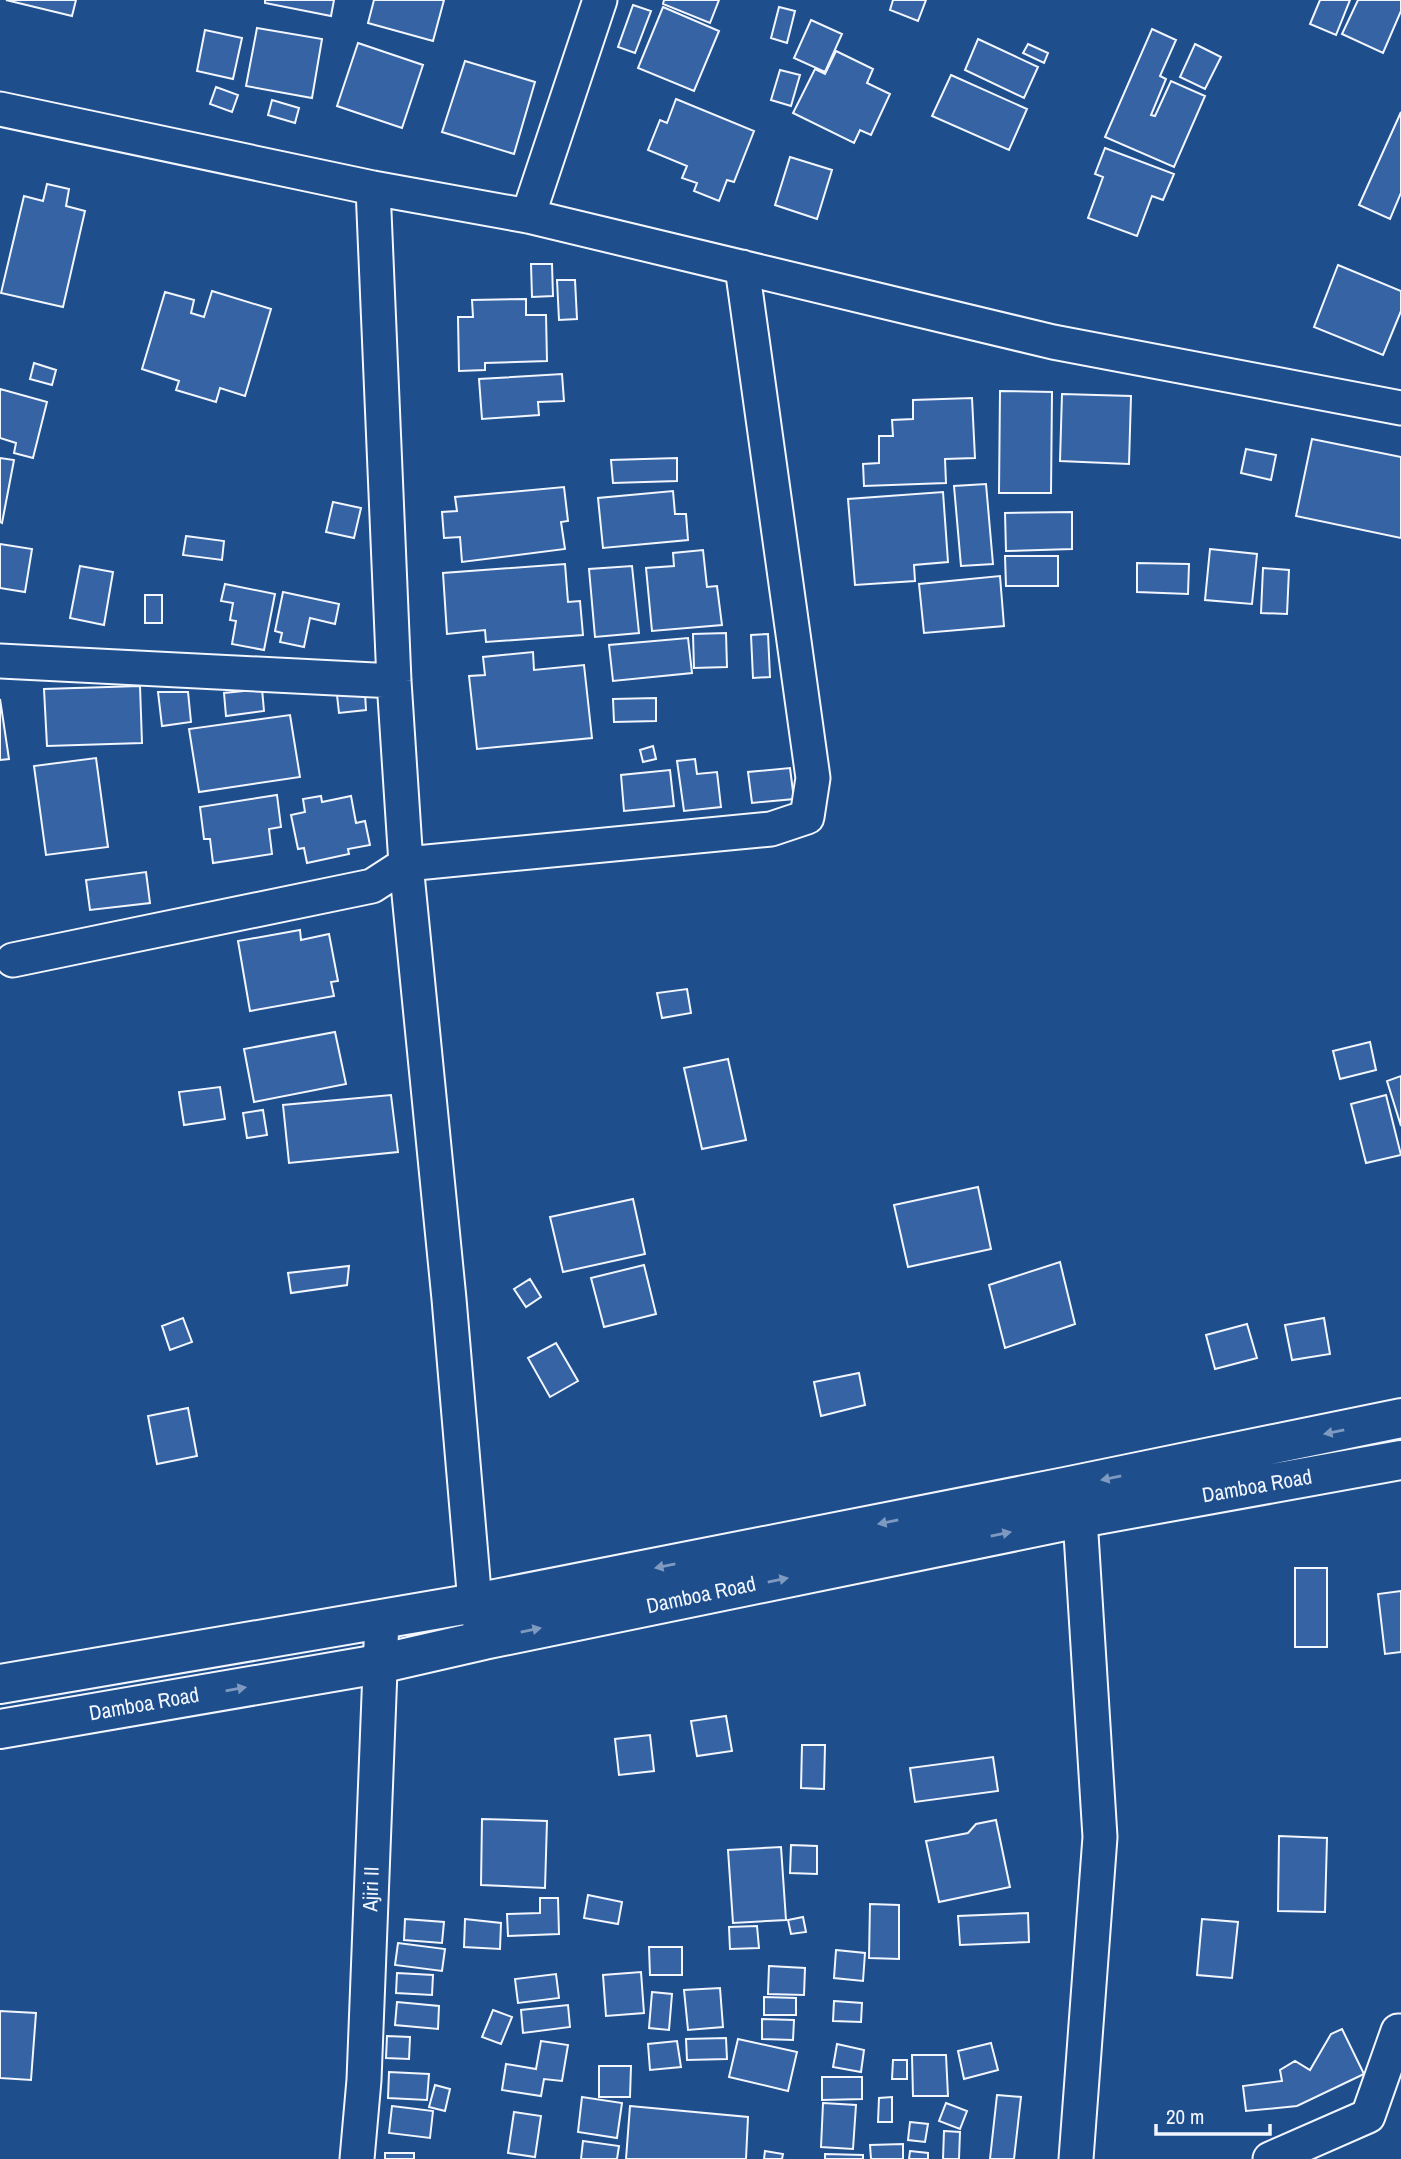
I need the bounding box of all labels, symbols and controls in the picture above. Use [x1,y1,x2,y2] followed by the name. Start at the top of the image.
[1323,1426,1345,1437] one-way arrow
[1200,1462,1314,1509] street label: Damboa Road
[1100,1472,1122,1483] one-way arrow
[877,1517,899,1528] one-way arrow
[990,1528,1012,1539] one-way arrow
[654,1560,676,1571] one-way arrow
[644,1569,758,1620] street label: Damboa Road
[767,1574,789,1585] one-way arrow
[520,1625,542,1636] one-way arrow
[87,1680,201,1727] street label: Damboa Road
[225,1683,247,1694] one-way arrow
[355,1866,386,1913] street label: Ajiri II
[1156,2092,1270,2136] scale bar
[1166,2102,1204,2131] text: 20 m

